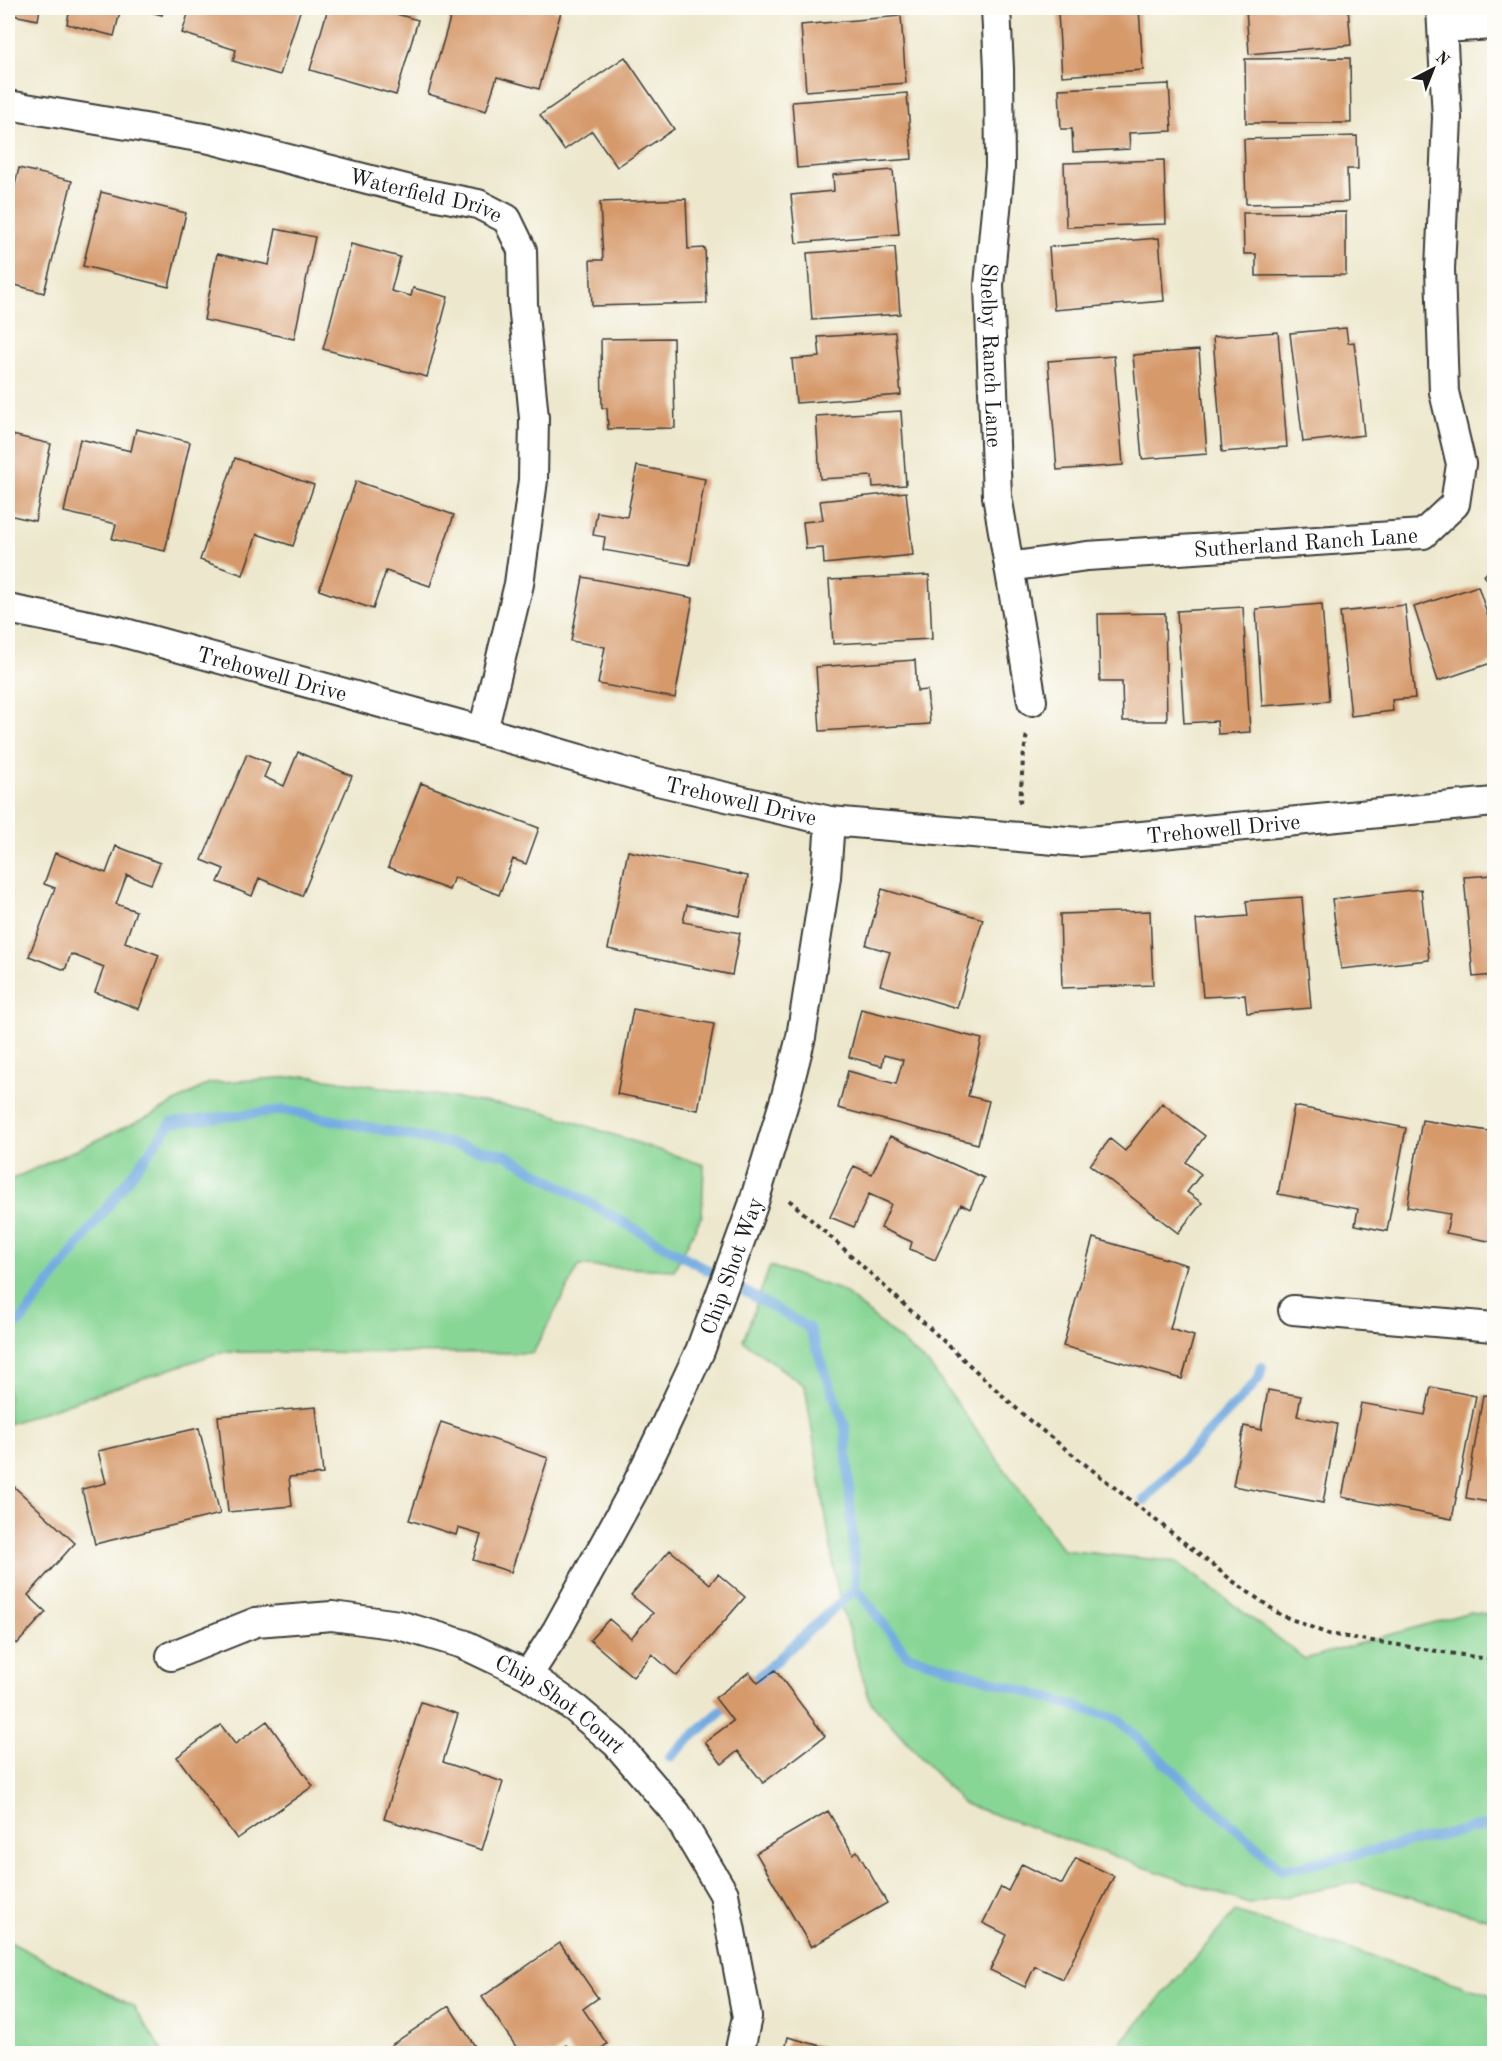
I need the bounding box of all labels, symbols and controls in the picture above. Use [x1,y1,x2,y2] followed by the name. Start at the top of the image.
[1403,39,1463,99] north arrow
[1432,49,1452,70] text: N
[347,166,505,228] street label: Waterfield Drive
[976,262,1004,448] street label: Shelby Ranch Lane
[1193,525,1419,562] street label: Sutherland Ranch Lane
[194,644,349,706] street label: Trehowell Drive
[663,774,818,831] street label: Trehowell Drive
[1145,812,1301,848] street label: Trehowell Drive
[698,1195,768,1338] street label: Chip Shot Way
[491,1652,629,1758] street label: Chip Shot Court

